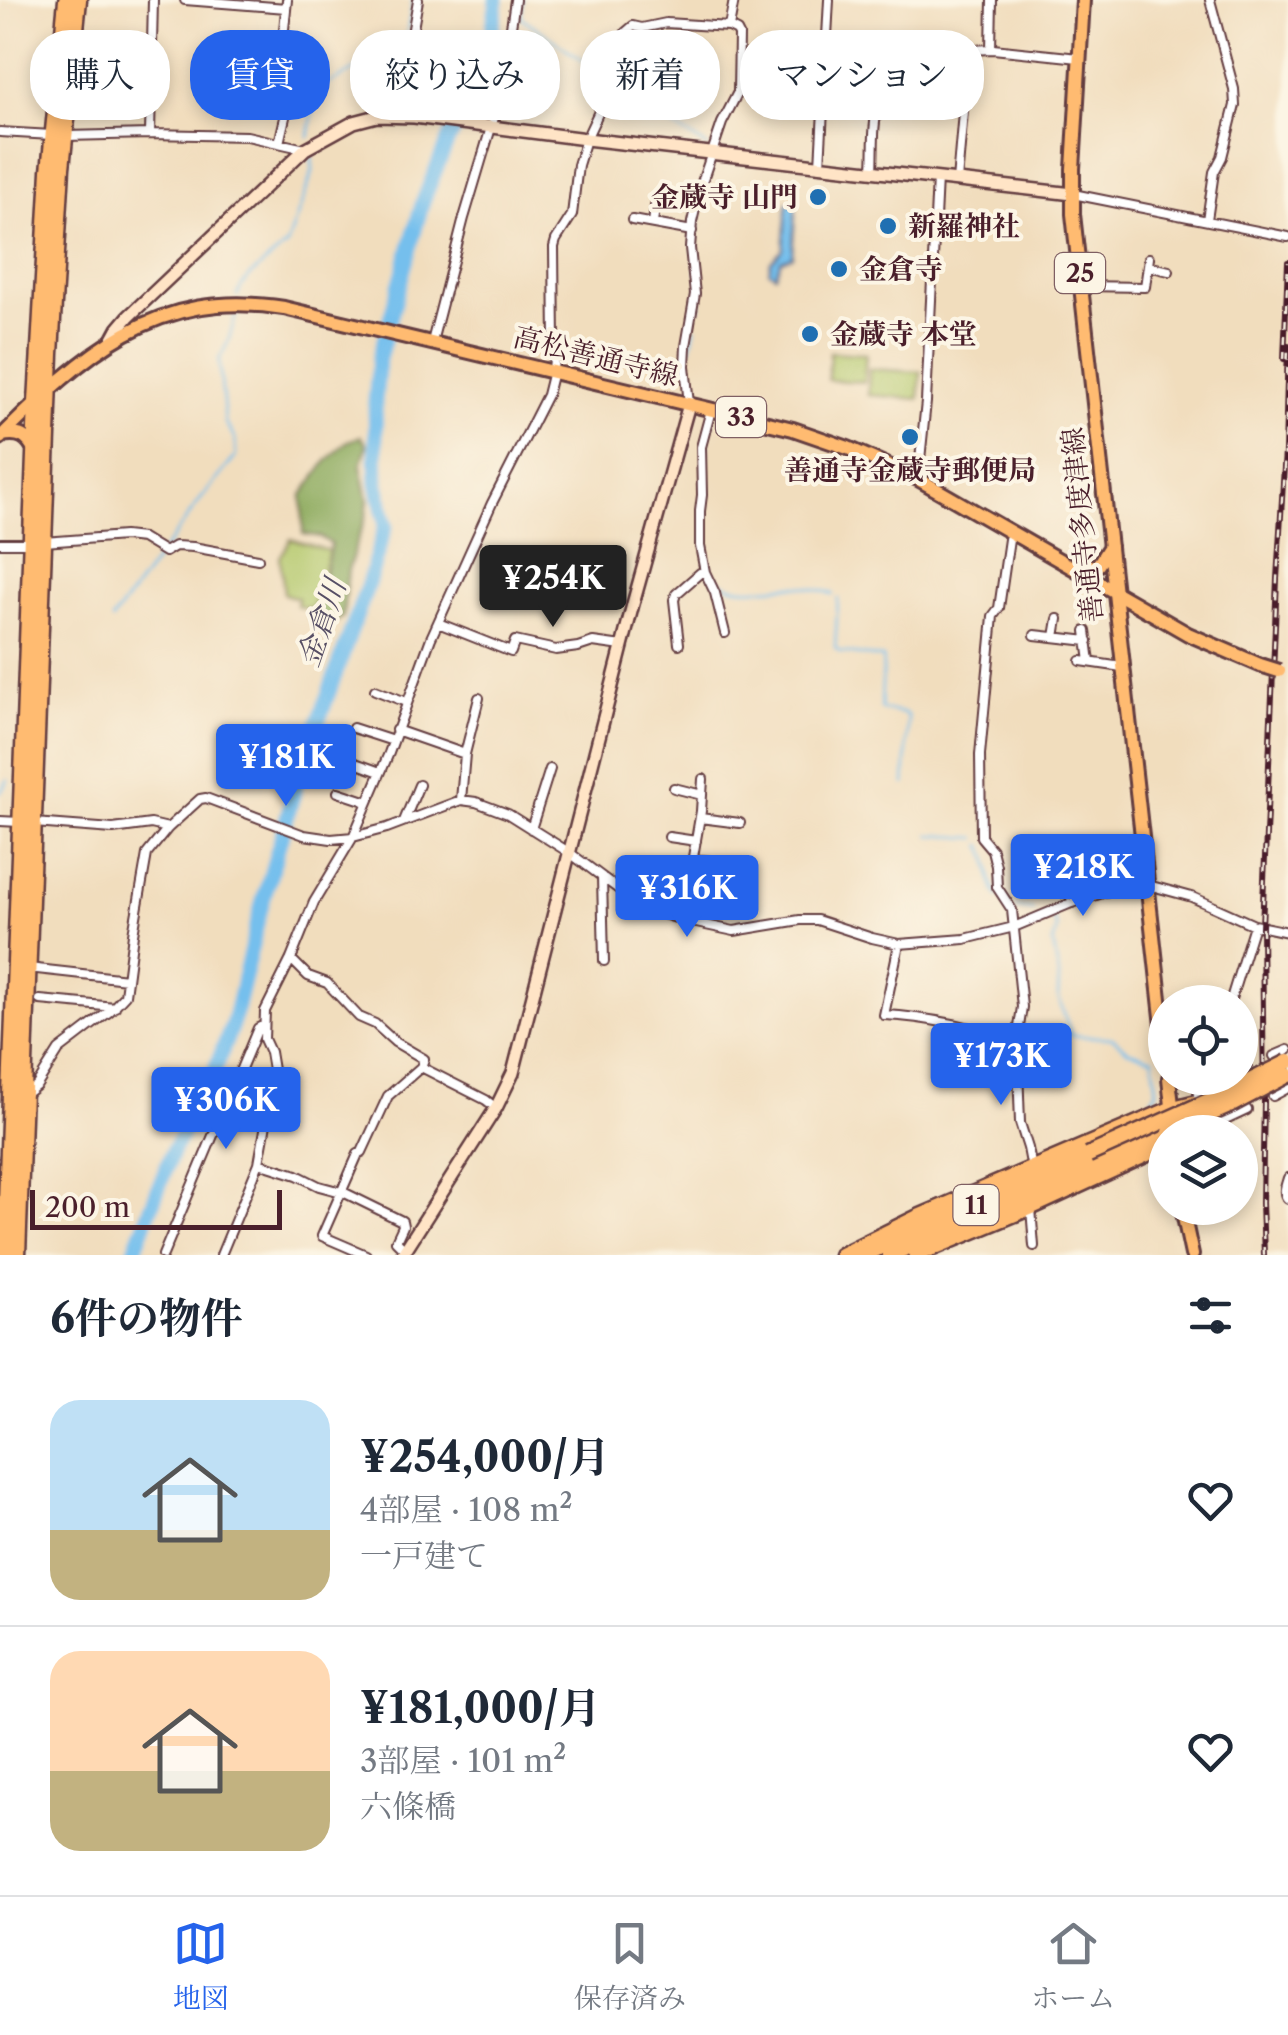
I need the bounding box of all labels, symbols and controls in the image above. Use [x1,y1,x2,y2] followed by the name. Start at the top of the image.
[30,30,170,120] chip: 購入
[190,30,330,120] chip: 賃貸
[350,30,560,120] chip: 絞り込み
[580,30,720,120] chip: 新着
[740,30,984,120] chip: マンション
[651,180,798,214] place label: 金蔵寺 山門
[807,186,829,208] marker: 金蔵寺 山門
[908,209,1020,243] place label: 新羅神社
[877,215,899,237] marker: 新羅神社
[859,252,943,286] place label: 金倉寺
[1055,253,1105,293] road number: 25
[828,258,850,280] marker: 金倉寺
[830,317,977,351] place label: 金蔵寺 本堂
[510,319,682,393] street label: 高松善通寺線
[799,323,821,345] marker: 金蔵寺 本堂
[716,397,766,437] road number: 33
[899,426,921,448] marker: 善通寺金蔵寺郵便局
[1055,426,1109,624] street label: 善通寺多度津線
[784,453,1036,487] place label: 善通寺金蔵寺郵便局
[483,545,623,630] pin: ¥254K
[501,558,605,597] text: ¥254K
[289,571,355,671] water label: 金倉川
[216,724,356,809] pin: ¥181K
[238,737,334,776] text: ¥181K
[1013,834,1153,919] pin: ¥218K
[1033,847,1133,886] text: ¥218K
[617,855,757,940] pin: ¥316K
[637,868,737,907] text: ¥316K
[1148,985,1258,1225] map controls
[1148,985,1258,1095] button: locate
[931,1023,1071,1108] pin: ¥173K
[953,1036,1049,1075] text: ¥173K
[156,1067,296,1152] pin: ¥306K
[173,1080,279,1119] text: ¥306K
[1148,1115,1258,1225] button: layers
[30,1185,282,1230] scale bar
[954,1185,998,1225] road number: 11
[45,1190,130,1224] text: 200 m
[1183,1288,1238,1343] icon: filters
[50,1292,243,1344] text: 6件の物件
[360,1431,610,1483] text: ¥254,000/月
[130,1440,250,1560] icon: home
[1183,1473,1238,1528] icon: heart
[360,1490,573,1529] text: 4部屋 · 108 m²
[360,1536,488,1575] text: 一戸建て
[360,1682,601,1734] text: ¥181,000/月
[130,1691,250,1811] icon: home
[1183,1724,1238,1779] icon: heart
[360,1741,566,1780] text: 3部屋 · 101 m²
[360,1787,456,1826] text: 六條橋
[173,1916,229,2016] tab: 地図
[574,1916,686,2016] tab: 保存済み
[1031,1916,1115,2016] tab: ホーム

